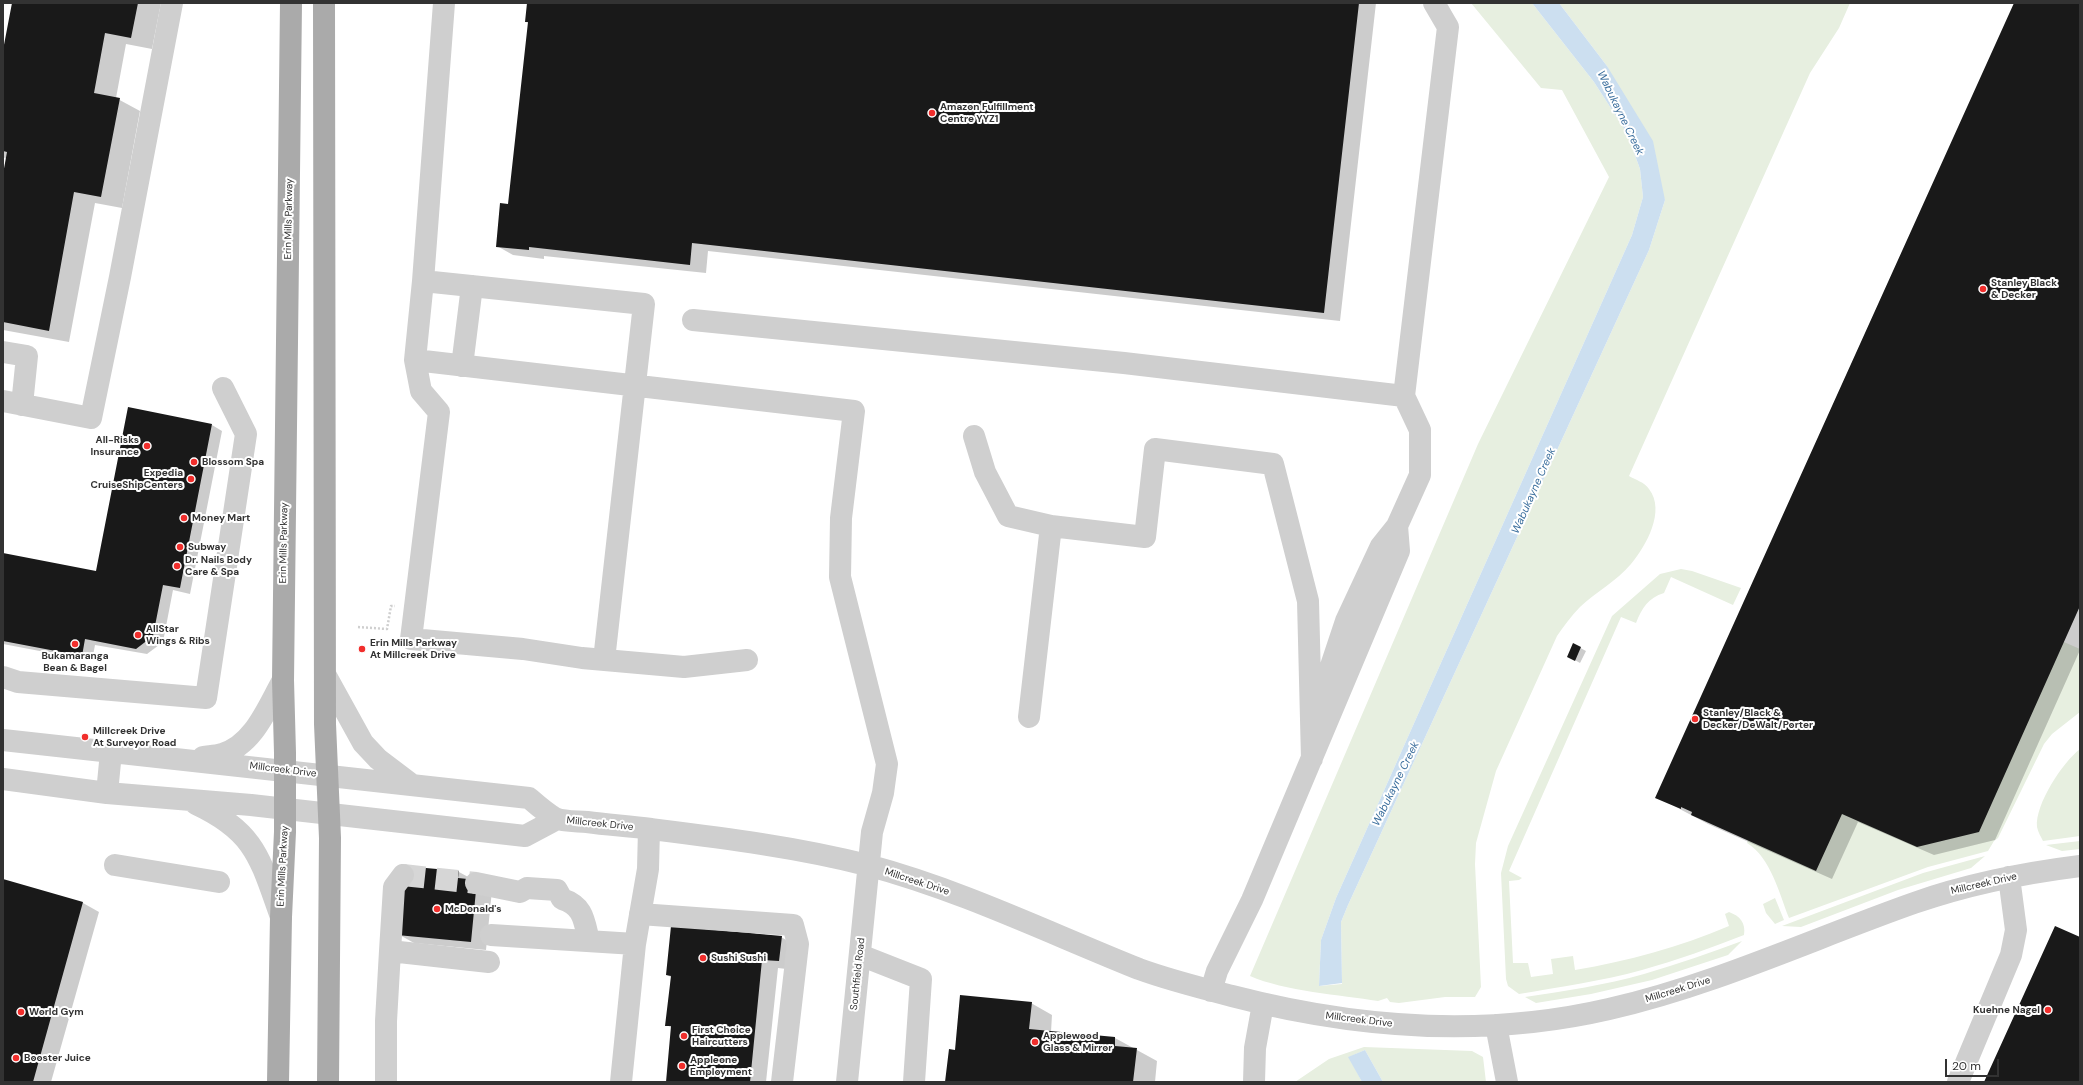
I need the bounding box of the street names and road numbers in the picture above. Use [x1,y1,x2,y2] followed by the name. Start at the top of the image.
[282,178,296,260] street label: Erin Mills Parkway
[277,502,291,584] street label: Erin Mills Parkway
[249,760,317,780] street label: Millcreek Drive
[566,815,634,833] street label: Millcreek Drive
[275,825,291,907] street label: Erin Mills Parkway
[883,866,951,898] street label: Millcreek Drive
[1950,871,2018,897] street label: Millcreek Drive
[848,937,868,1011] street label: Southfield Road
[1644,974,1712,1006] street label: Millcreek Drive
[1325,1010,1393,1030] street label: Millcreek Drive

